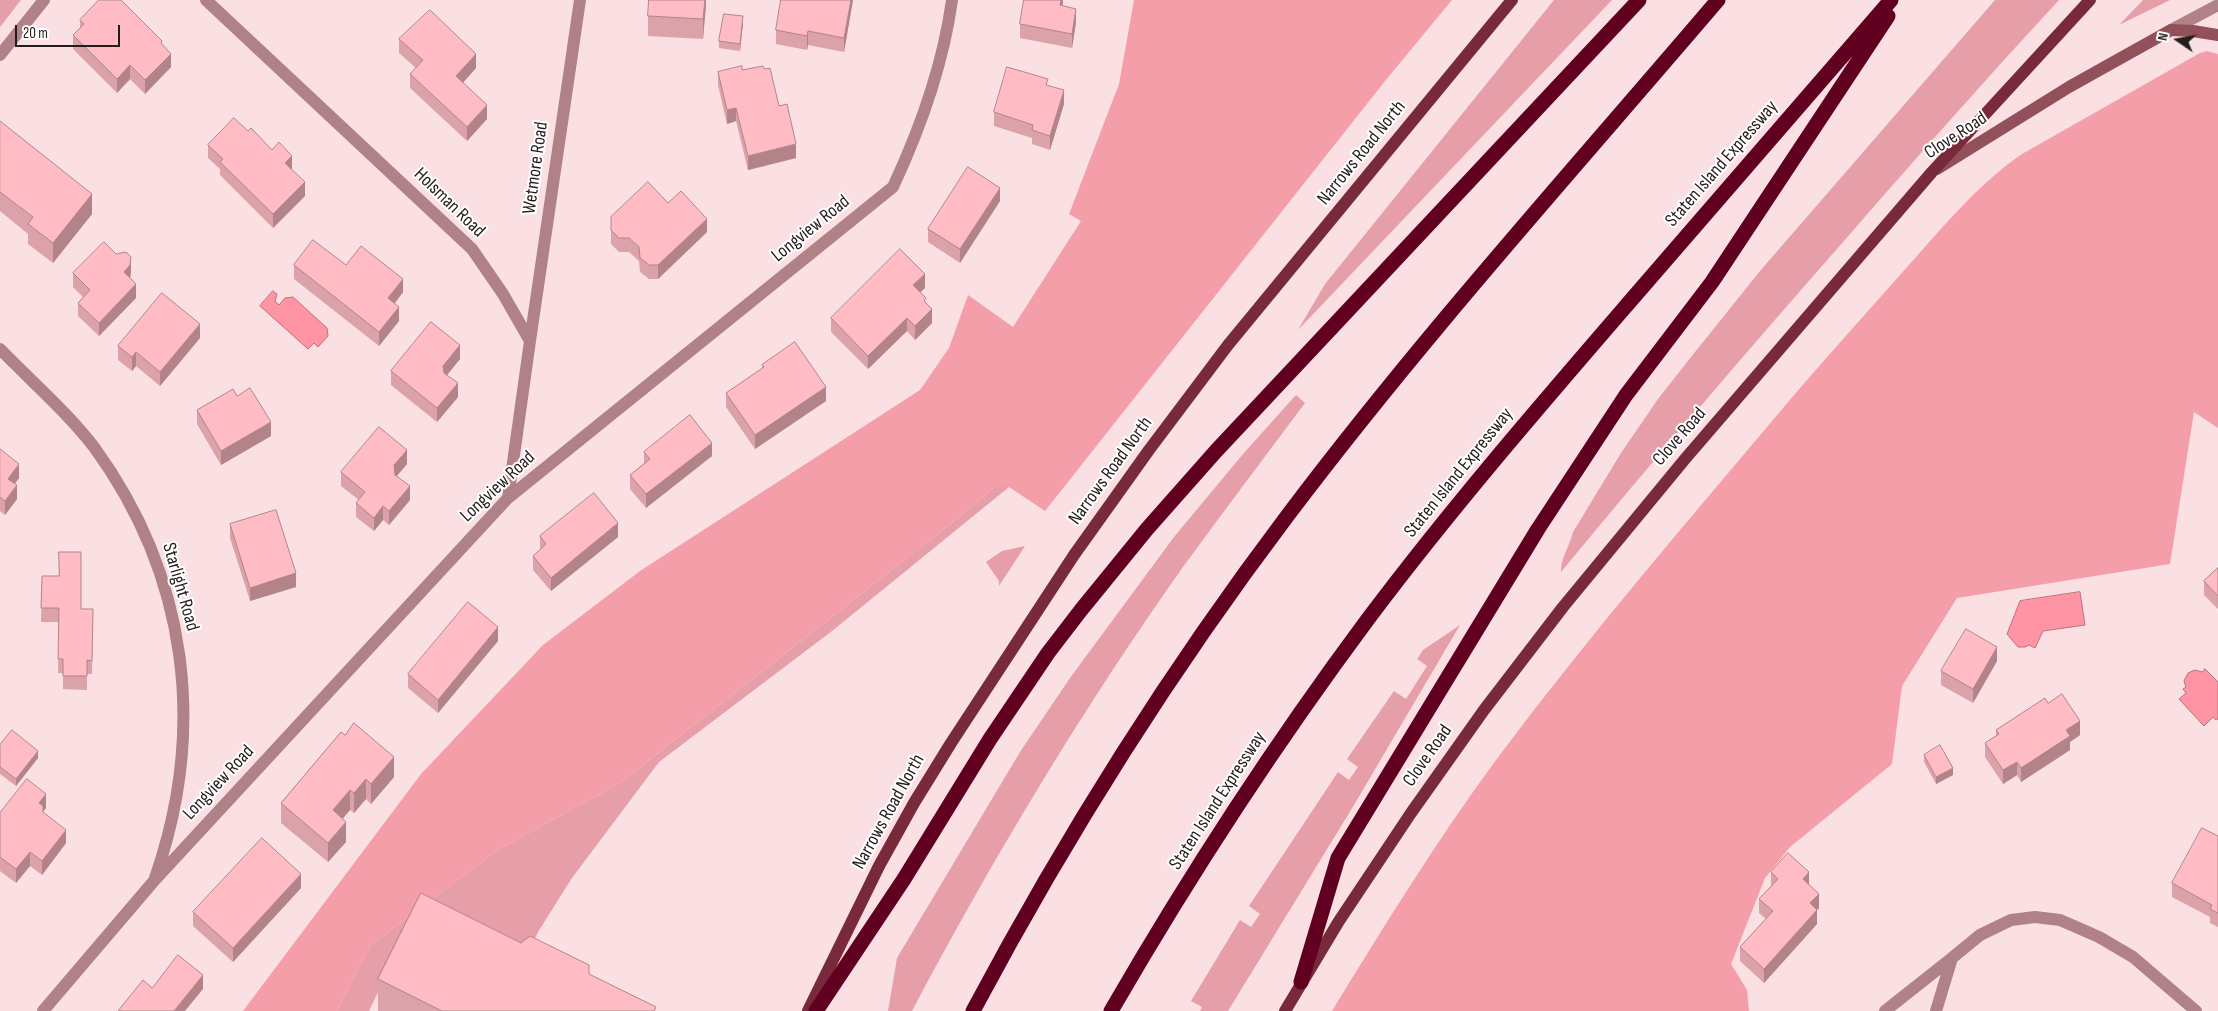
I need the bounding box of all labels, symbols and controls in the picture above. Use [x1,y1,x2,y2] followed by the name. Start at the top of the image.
[18,15,122,47] scale bar
[2153,15,2203,65] north arrow
[23,24,48,43] text: 20 m
[2154,31,2172,42] text: N
[1313,96,1411,210] street label: Narrows Road North
[1661,96,1783,232] street label: Staten Island Expressway
[1920,107,1992,165] street label: Clove Road
[518,120,554,216] street label: Wetmore Road
[409,163,489,243] street label: Holsman Road
[767,191,855,267] street label: Longview Road
[1648,403,1712,471] street label: Clove Road
[1400,404,1518,542] street label: Staten Island Expressway
[1064,413,1158,529] street label: Narrows Road North
[456,447,540,527] street label: Longview Road
[157,540,203,634] street label: Starlight Road
[1399,721,1457,791] street label: Clove Road
[1165,728,1271,874] street label: Staten Island Expressway
[179,741,259,825] street label: Longview Road
[848,751,930,873] street label: Narrows Road North

